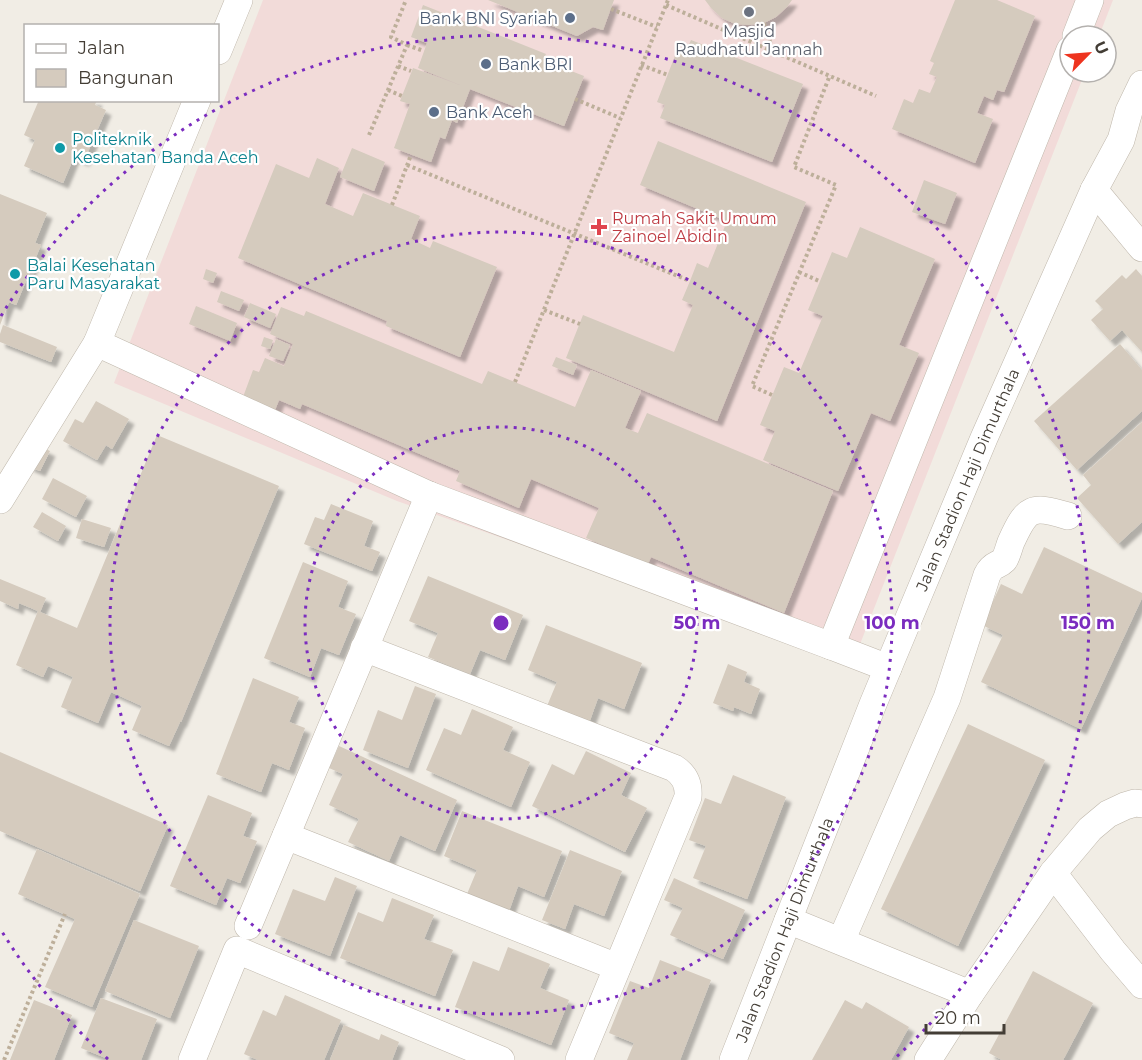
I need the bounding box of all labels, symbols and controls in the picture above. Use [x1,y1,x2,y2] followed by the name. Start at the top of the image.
[742,5,756,19] marker: Masjid Raudhatul Jannah
[419,9,558,28] place label: Bank BNI Syariah
[563,11,577,25] marker: Bank BNI Syariah
[675,22,823,59] place label: Masjid Raudhatul Jannah
[24,24,219,102] legend
[1058,24,1118,84] north arrow
[77,37,125,59] text: Jalan
[1090,38,1112,58] text: U
[498,55,573,74] place label: Bank BRI
[479,57,493,71] marker: Bank BRI
[78,67,174,89] text: Bangunan
[446,103,533,122] place label: Bank Aceh
[427,105,441,119] marker: Bank Aceh
[72,130,259,167] place label: Politeknik Kesehatan Banda Aceh
[53,141,67,155] marker: Politeknik Kesehatan Banda Aceh
[612,209,777,246] place label: Rumah Sakit Umum Zainoel Abidin
[590,218,608,236] marker: Rumah Sakit Umum Zainoel Abidin
[27,256,160,293] place label: Balai Kesehatan Paru Masyarakat
[8,267,22,281] marker: Balai Kesehatan Paru Masyarakat
[911,365,1023,595] street label: Jalan Stadion Haji Dimurthala
[674,612,720,634] text: 50 m
[864,612,920,634] text: 100 m
[1061,612,1115,634] text: 150 m
[491,613,511,633] centre of rings
[731,815,837,1046] street label: Jalan Stadion Haji Dimurthala
[926,997,1004,1035] scale bar
[935,1007,981,1029] text: 20 m

